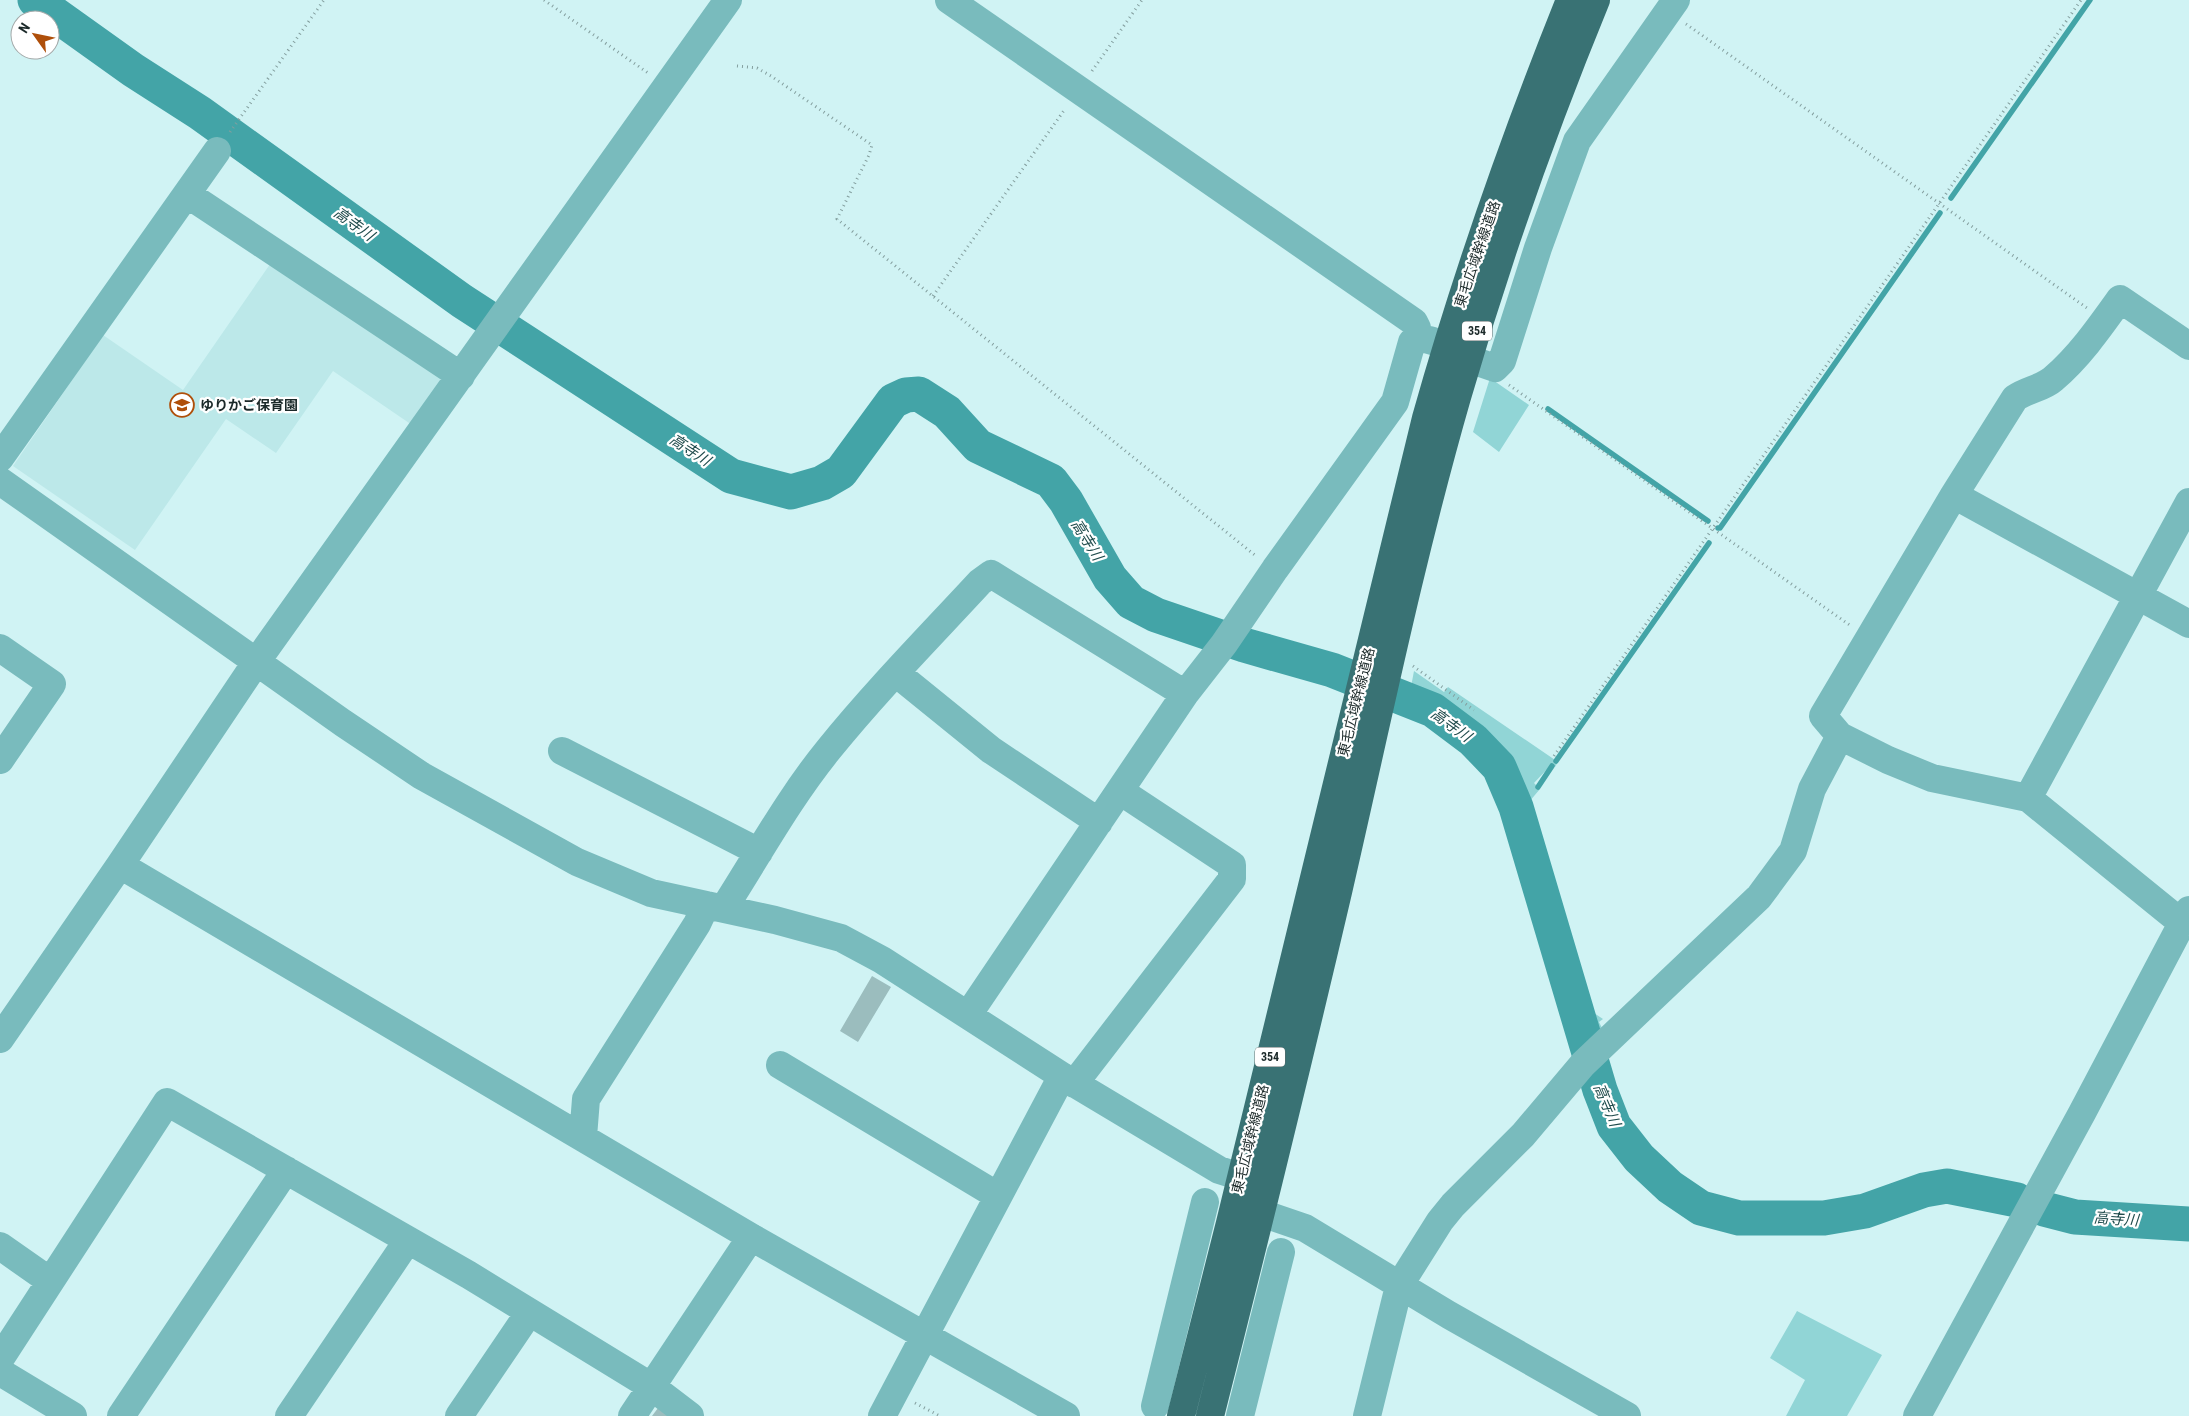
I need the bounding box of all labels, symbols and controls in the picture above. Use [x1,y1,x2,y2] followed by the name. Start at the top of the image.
[10,10,60,60] north arrow
[15,20,33,36] text: N
[1451,198,1503,310] street label: 東毛広域幹線道路
[331,203,379,246] water label: 高寺川
[1462,322,1492,341] road number: 354
[169,392,195,418] school or university icon: ゆりかご保育園
[200,397,298,413] place label: ゆりかご保育園
[666,430,715,471] water label: 高寺川
[1067,516,1108,566] water label: 高寺川
[1335,646,1377,758] street label: 東毛広域幹線道路
[1428,704,1476,747] water label: 高寺川
[1255,1048,1285,1066] road number: 354
[1590,1081,1625,1131] water label: 高寺川
[1229,1083,1271,1195] street label: 東毛広域幹線道路
[2093,1208,2141,1230] water label: 高寺川

